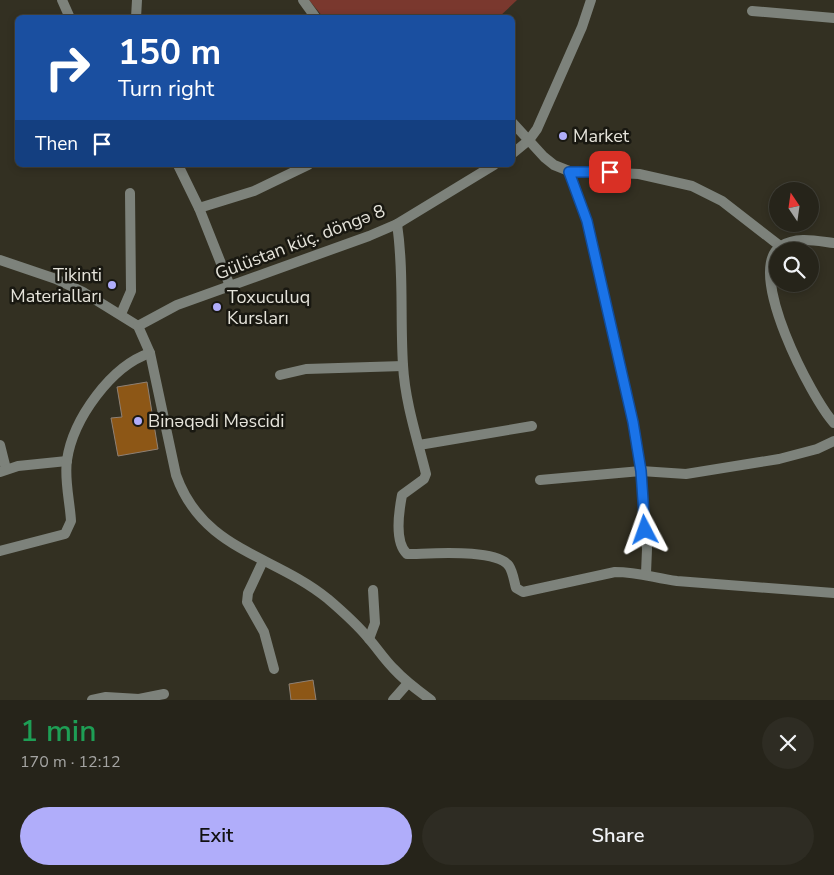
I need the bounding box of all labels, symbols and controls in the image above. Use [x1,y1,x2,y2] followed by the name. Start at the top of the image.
[118,29,221,76] text: 150 m
[35,35,100,100] icon: right
[118,74,214,104] text: Turn right
[573,124,630,148] place label: Market
[88,130,116,158] icon: arrive
[557,130,569,142] marker: Market
[35,131,78,157] text: Then
[589,151,631,193] pin
[596,158,624,186] icon: arrive
[769,182,819,232] north arrow
[769,182,819,292] map controls
[211,198,389,286] street label: Gülüstan küç. döngə 8
[769,242,819,292] button: search
[10,263,102,308] place label: Tikinti Materialları
[106,279,118,291] marker: Tikinti Materialları
[227,285,310,330] place label: Toxuculuq Kursları
[211,301,223,313] marker: Toxuculuq Kursları
[148,409,284,433] place label: Binəqədi Məscidi
[132,415,144,427] marker: Binəqədi Məscidi
[618,503,670,555] position arrow
[20,711,96,752] text: 1 min
[762,717,814,769] button: close
[20,751,121,773] text: 170 m · 12:12
[20,807,412,865] button: Exit
[422,807,814,865] button: Share

